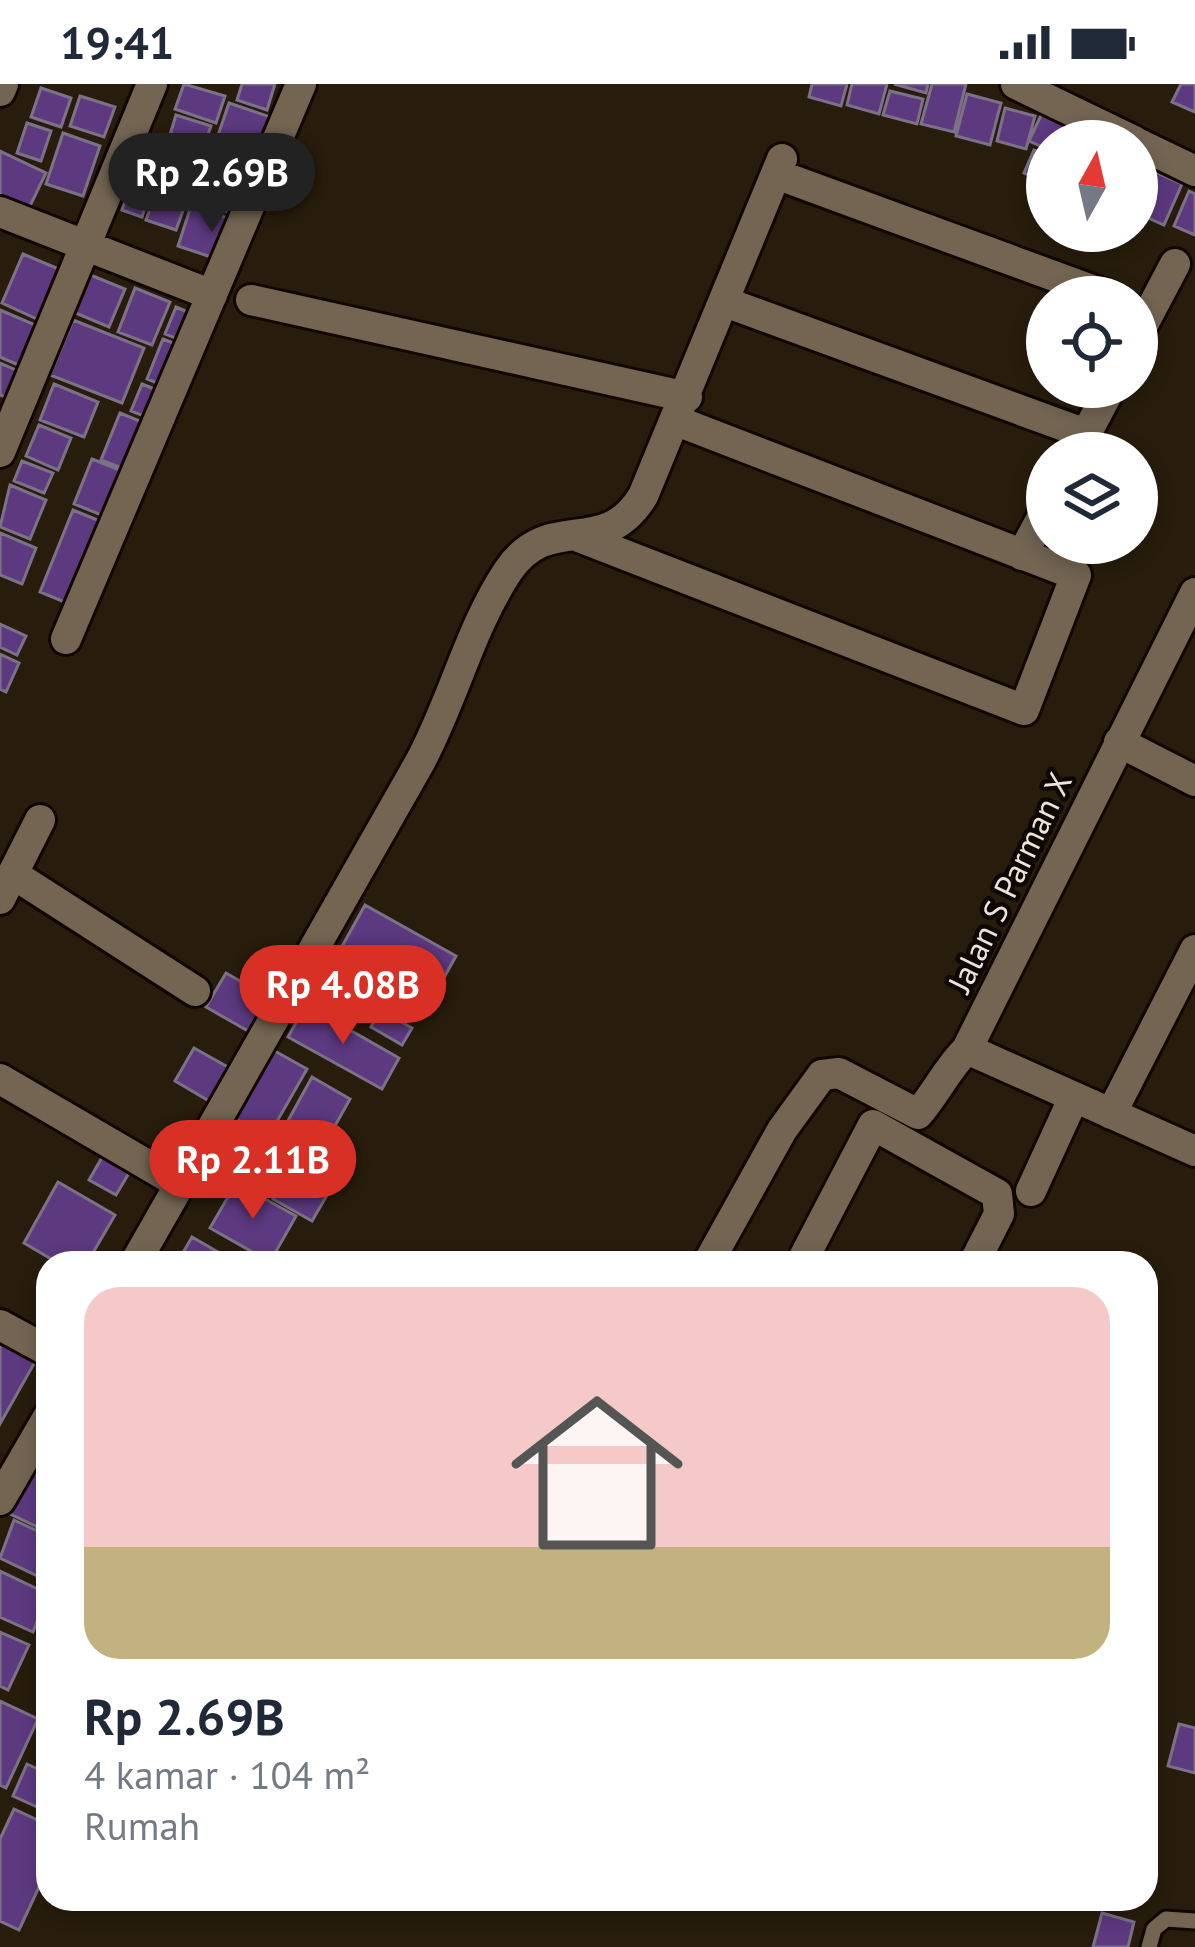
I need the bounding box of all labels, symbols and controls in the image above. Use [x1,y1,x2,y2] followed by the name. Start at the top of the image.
[60,13,174,71] text: 19:41
[1026,120,1158,252] north arrow
[1026,120,1158,564] map controls
[88,133,336,235] pin: Rp 2.69B
[135,146,289,197] text: Rp 2.69B
[1026,276,1158,408] button: locate
[1026,432,1158,564] button: layers
[936,765,1081,1001] street label: Jalan S Parman X
[219,945,467,1047] pin: Rp 4.08B
[266,958,420,1009] text: Rp 4.08B
[129,1120,377,1222] pin: Rp 2.11B
[176,1133,330,1184] text: Rp 2.11B
[489,1365,705,1581] icon: home
[84,1683,285,1749] text: Rp 2.69B
[84,1749,370,1800] text: 4 kamar · 104 m²
[84,1800,200,1851] text: Rumah

